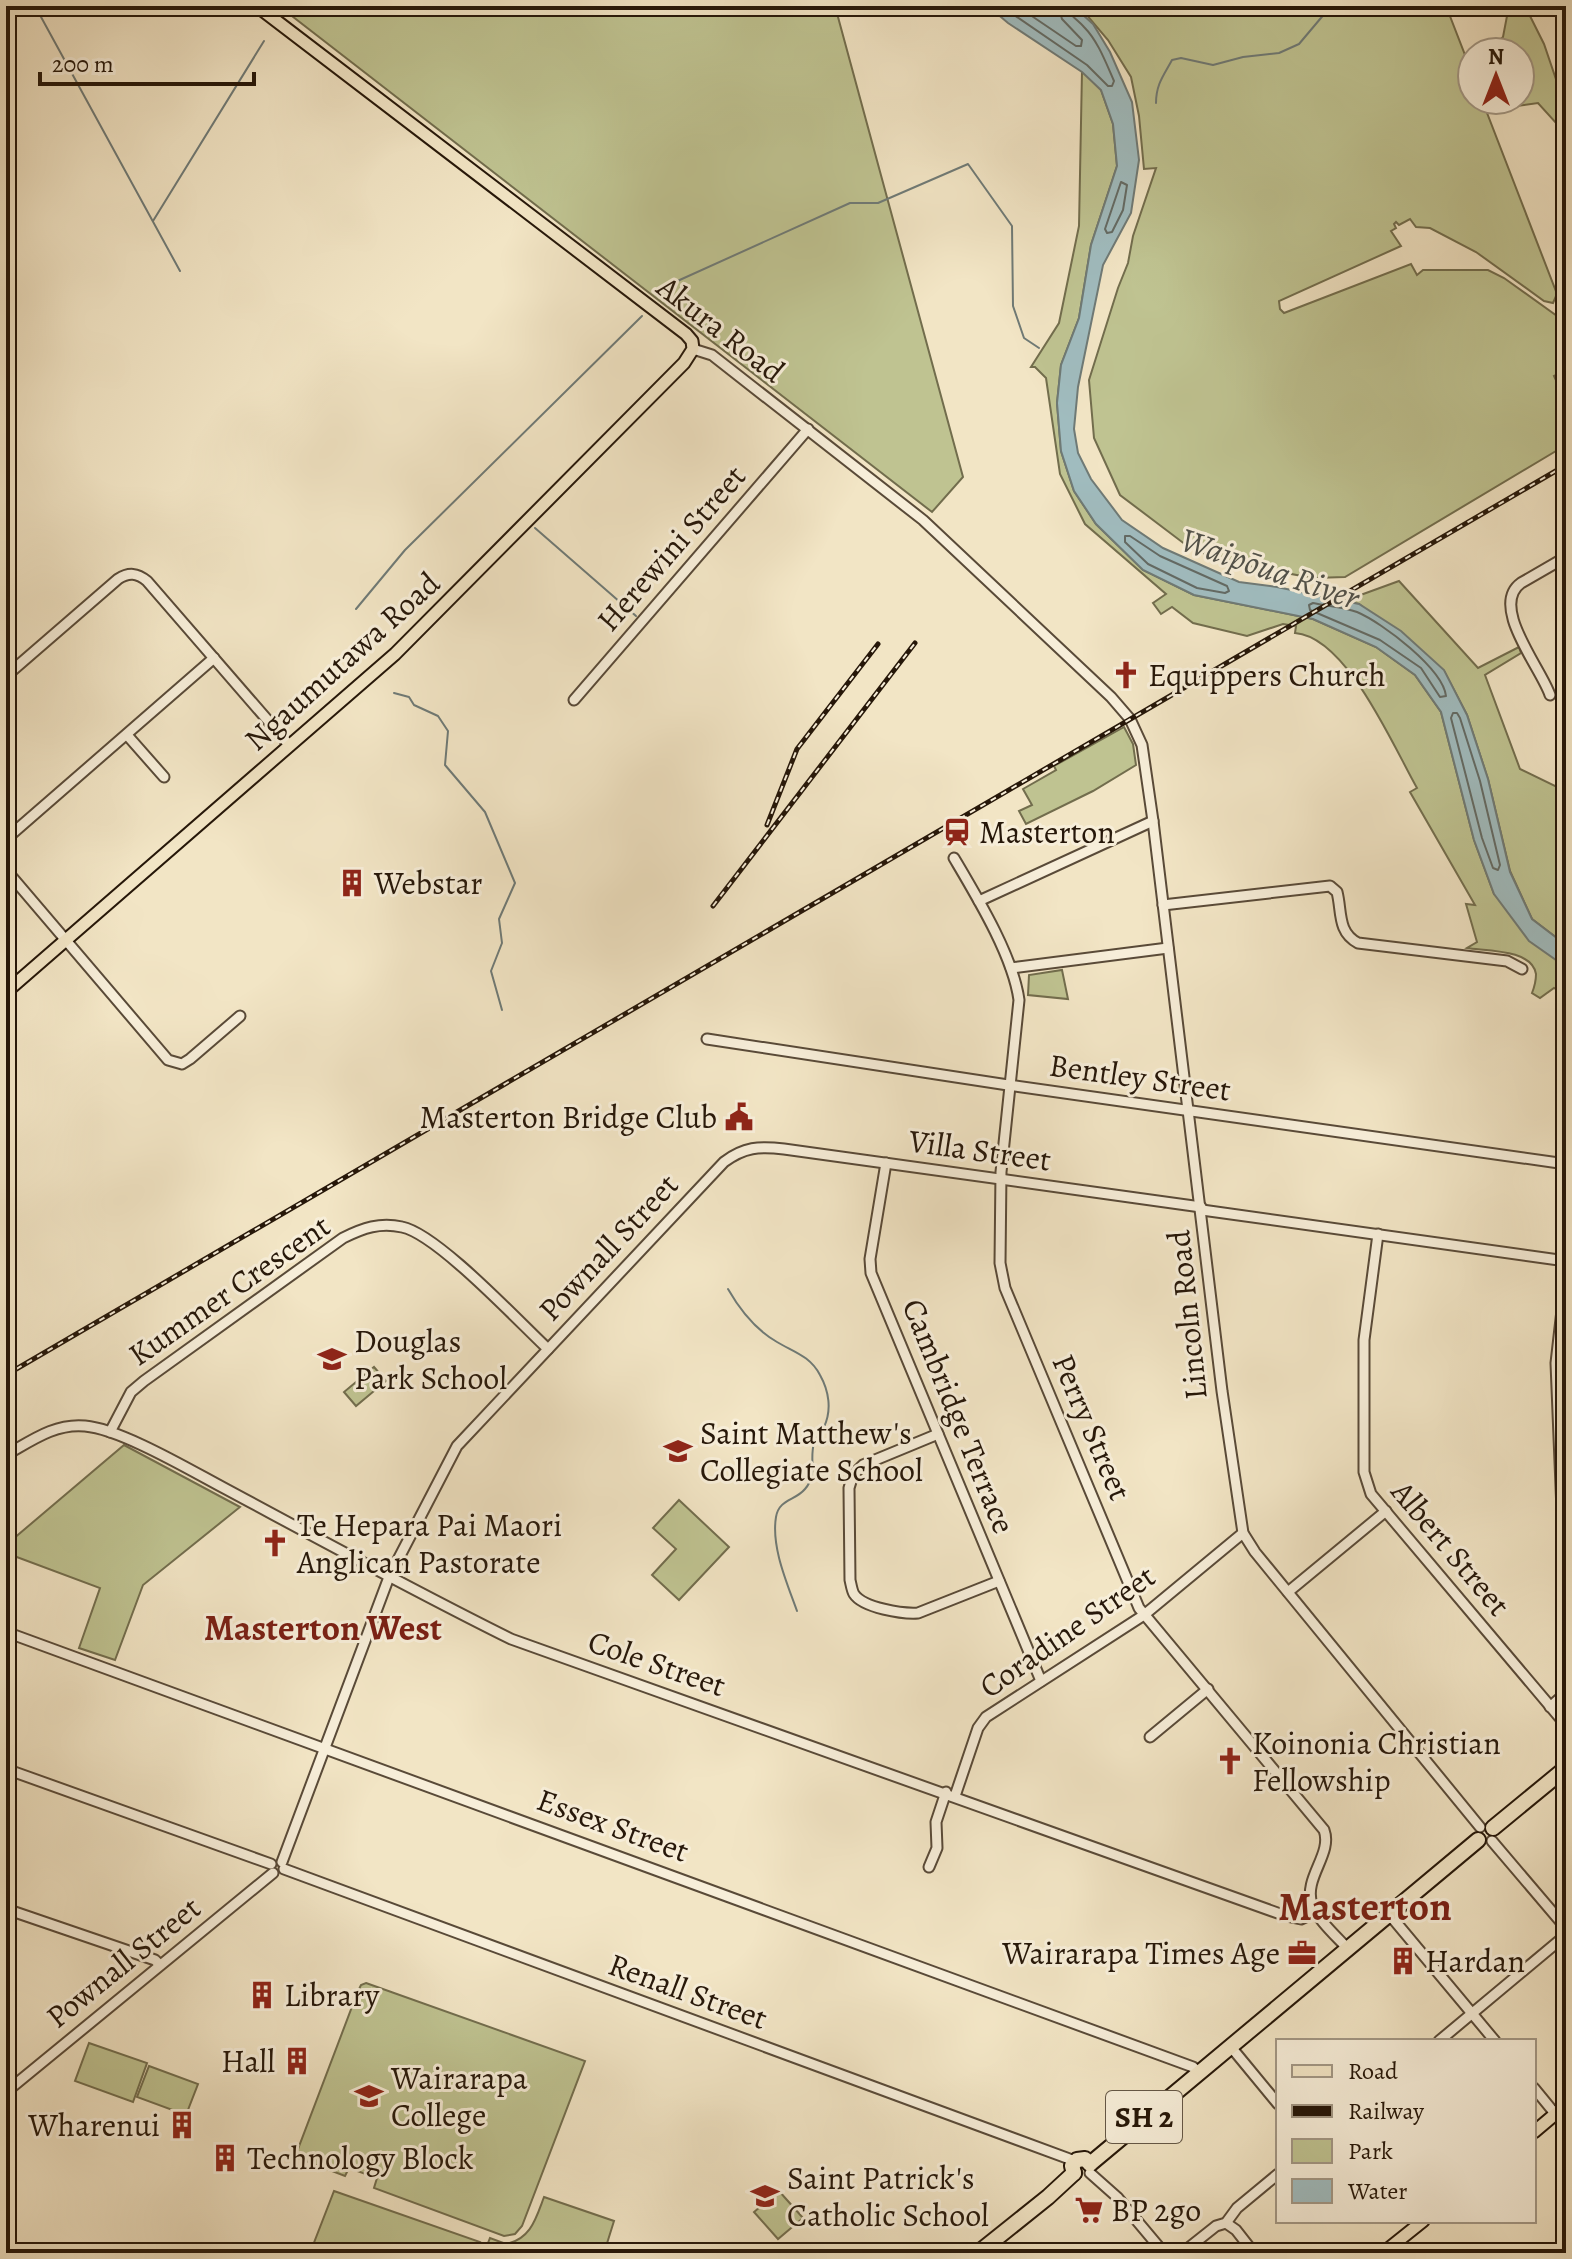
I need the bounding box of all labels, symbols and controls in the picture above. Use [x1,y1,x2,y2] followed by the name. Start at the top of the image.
[40,36,254,86] scale bar
[1456,36,1536,116] north arrow
[1488,42,1504,72] text: N
[52,48,114,80] text: 200 m
[647,265,795,393] street label: Akura Road
[586,455,756,641] street label: Herewini Street
[1174,516,1367,621] water label: Waipōua River
[235,561,450,761] street label: Ngaumutawa Road
[1148,653,1386,697] place label: Equippers Church
[1111,660,1141,690] church icon: Equippers Church
[979,810,1115,854] place label: Masterton
[942,817,972,847] station icon: Masterton
[373,861,483,905] place label: Webstar
[337,868,367,898] building icon: Webstar
[1046,1043,1234,1111] street label: Bentley Street
[420,1095,717,1139] place label: Masterton Bridge Club
[724,1102,754,1132] public building icon: Masterton Bridge Club
[905,1118,1054,1182] street label: Villa Street
[528,1164,688,1330] street label: Pownall Street
[119,1204,339,1376] street label: Kummer Crescent
[1156,1227,1218,1402] street label: Lincoln Road
[892,1292,1026,1540] street label: Cambridge Terrace
[354,1319,507,1400] place label: Douglas Park School
[317,1344,347,1374] school or university icon: Douglas Park School
[1042,1347,1142,1507] street label: Perry Street
[700,1411,923,1492] place label: Saint Matthew's Collegiate School
[663,1436,693,1466] school or university icon: Saint Matthew's Collegiate School
[1381,1470,1521,1625] street label: Albert Street
[296,1503,562,1584] place label: Te Hepara Pai Maori Anglican Pastorate
[260,1528,290,1558] church icon: Te Hepara Pai Maori Anglican Pastorate
[970,1554,1164,1708] street label: Coradine Street
[204,1603,442,1652] district label: Masterton West
[582,1619,732,1707] street label: Cole Street
[1252,1721,1501,1802] place label: Koinonia Christian Fellowship
[1215,1746,1245,1776] church icon: Koinonia Christian Fellowship
[531,1777,695,1873] street label: Essex Street
[1278,1879,1452,1934] district label: Masterton
[36,1886,210,2038] street label: Pownall Street
[1001,1931,1280,1975] place label: Wairarapa Times Age
[1287,1938,1317,1968] office icon: Wairarapa Times Age
[1425,1939,1525,1983] place label: Hardan
[602,1942,774,2040] street label: Renall Street
[1388,1946,1418,1976] building icon: Hardan
[284,1973,380,2017] place label: Library
[247,1980,277,2010] building icon: Library
[221,2039,275,2083] place label: Hall
[1276,2039,1536,2223] legend
[282,2046,312,2076] building icon: Hall
[1348,2055,1398,2087] text: Road
[390,2056,528,2137] place label: Wairarapa College
[354,2081,384,2111] school or university icon: Wairarapa College
[1106,2091,1182,2143] road number: SH 2
[1348,2095,1424,2127] text: Railway
[27,2103,160,2147] place label: Wharenui
[167,2110,197,2140] building icon: Wharenui
[1348,2135,1393,2167] text: Park
[247,2136,474,2180] place label: Technology Block
[210,2143,240,2173] building icon: Technology Block
[787,2156,989,2237] place label: Saint Patrick's Catholic School
[1347,2175,1408,2207] text: Water
[750,2181,780,2211] school or university icon: Saint Patrick's Catholic School
[1111,2188,1201,2232] place label: BP 2go
[1074,2195,1104,2225] supermarket icon: BP 2go

